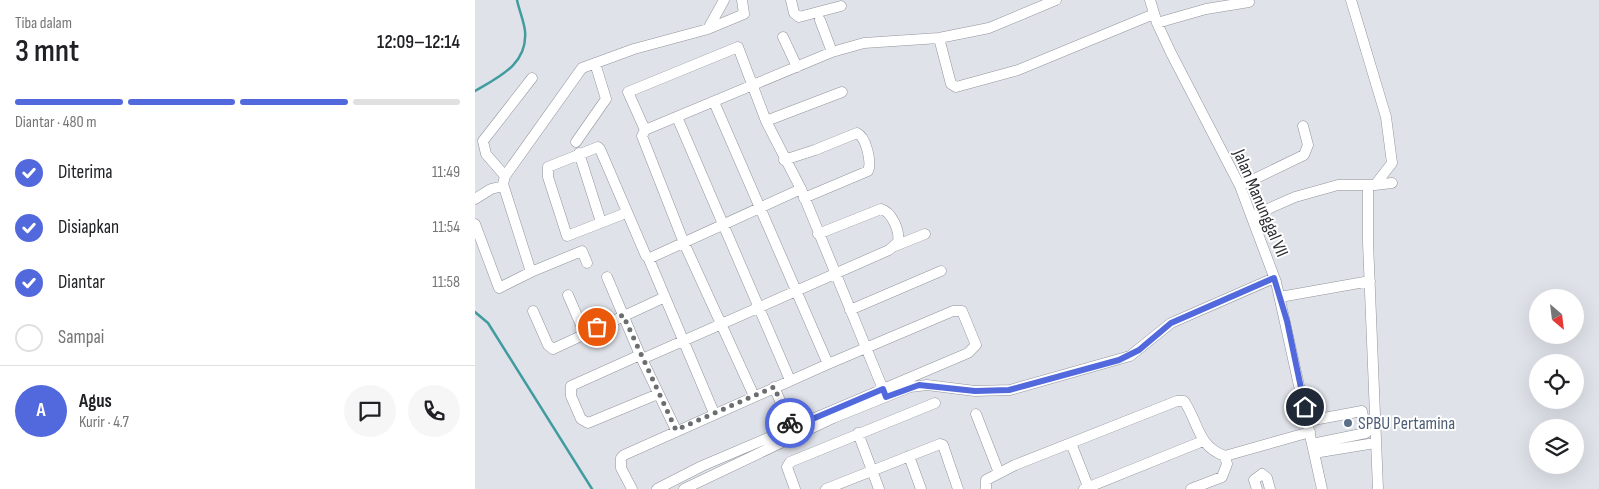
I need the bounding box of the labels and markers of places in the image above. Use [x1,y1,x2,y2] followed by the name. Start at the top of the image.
[576,306,618,348] pin
[1284,386,1326,428] pin
[1358,413,1455,434] place label: SPBU Pertamina
[1342,417,1354,429] marker: SPBU Pertamina

